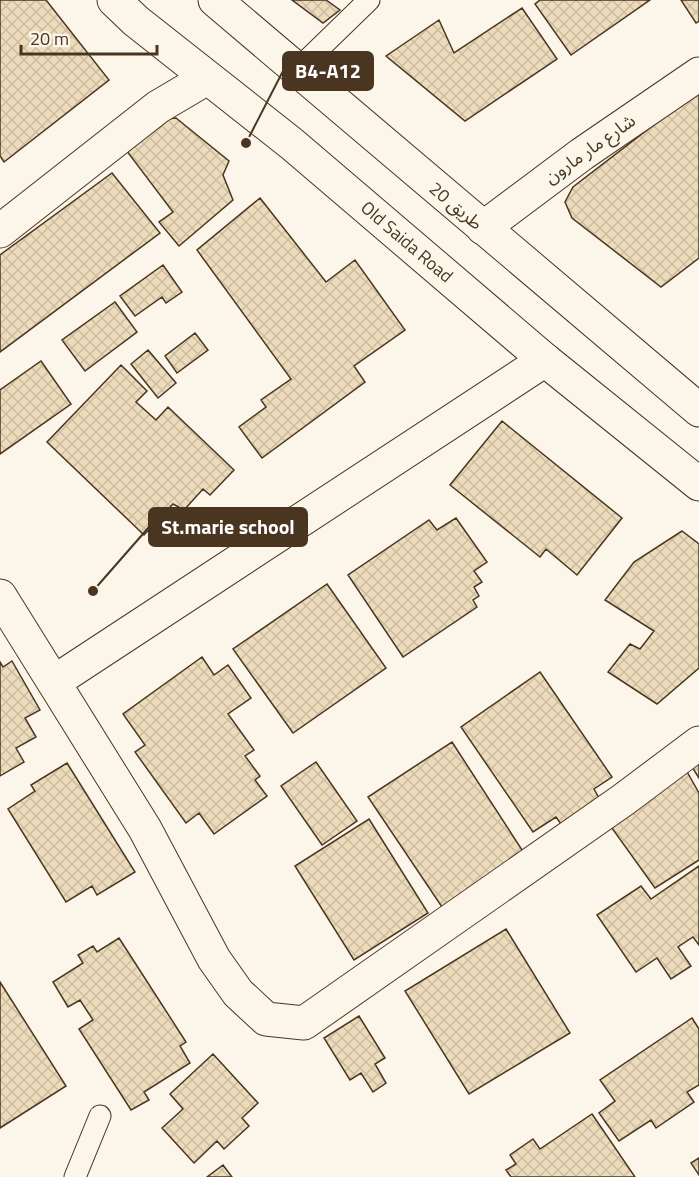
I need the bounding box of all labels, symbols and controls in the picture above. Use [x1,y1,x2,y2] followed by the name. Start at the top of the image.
[21,18,158,56] scale bar
[30,25,69,52] text: 20 m
[283,52,373,90] callout: B4-A12
[295,55,361,86] text: B4-A12
[539,107,641,191] street label: شارع مار مارون
[424,175,489,236] street label: طريق 20
[355,194,459,289] street label: Old Saida Road
[149,508,307,546] callout: St.marie school
[161,511,295,542] text: St.marie school

